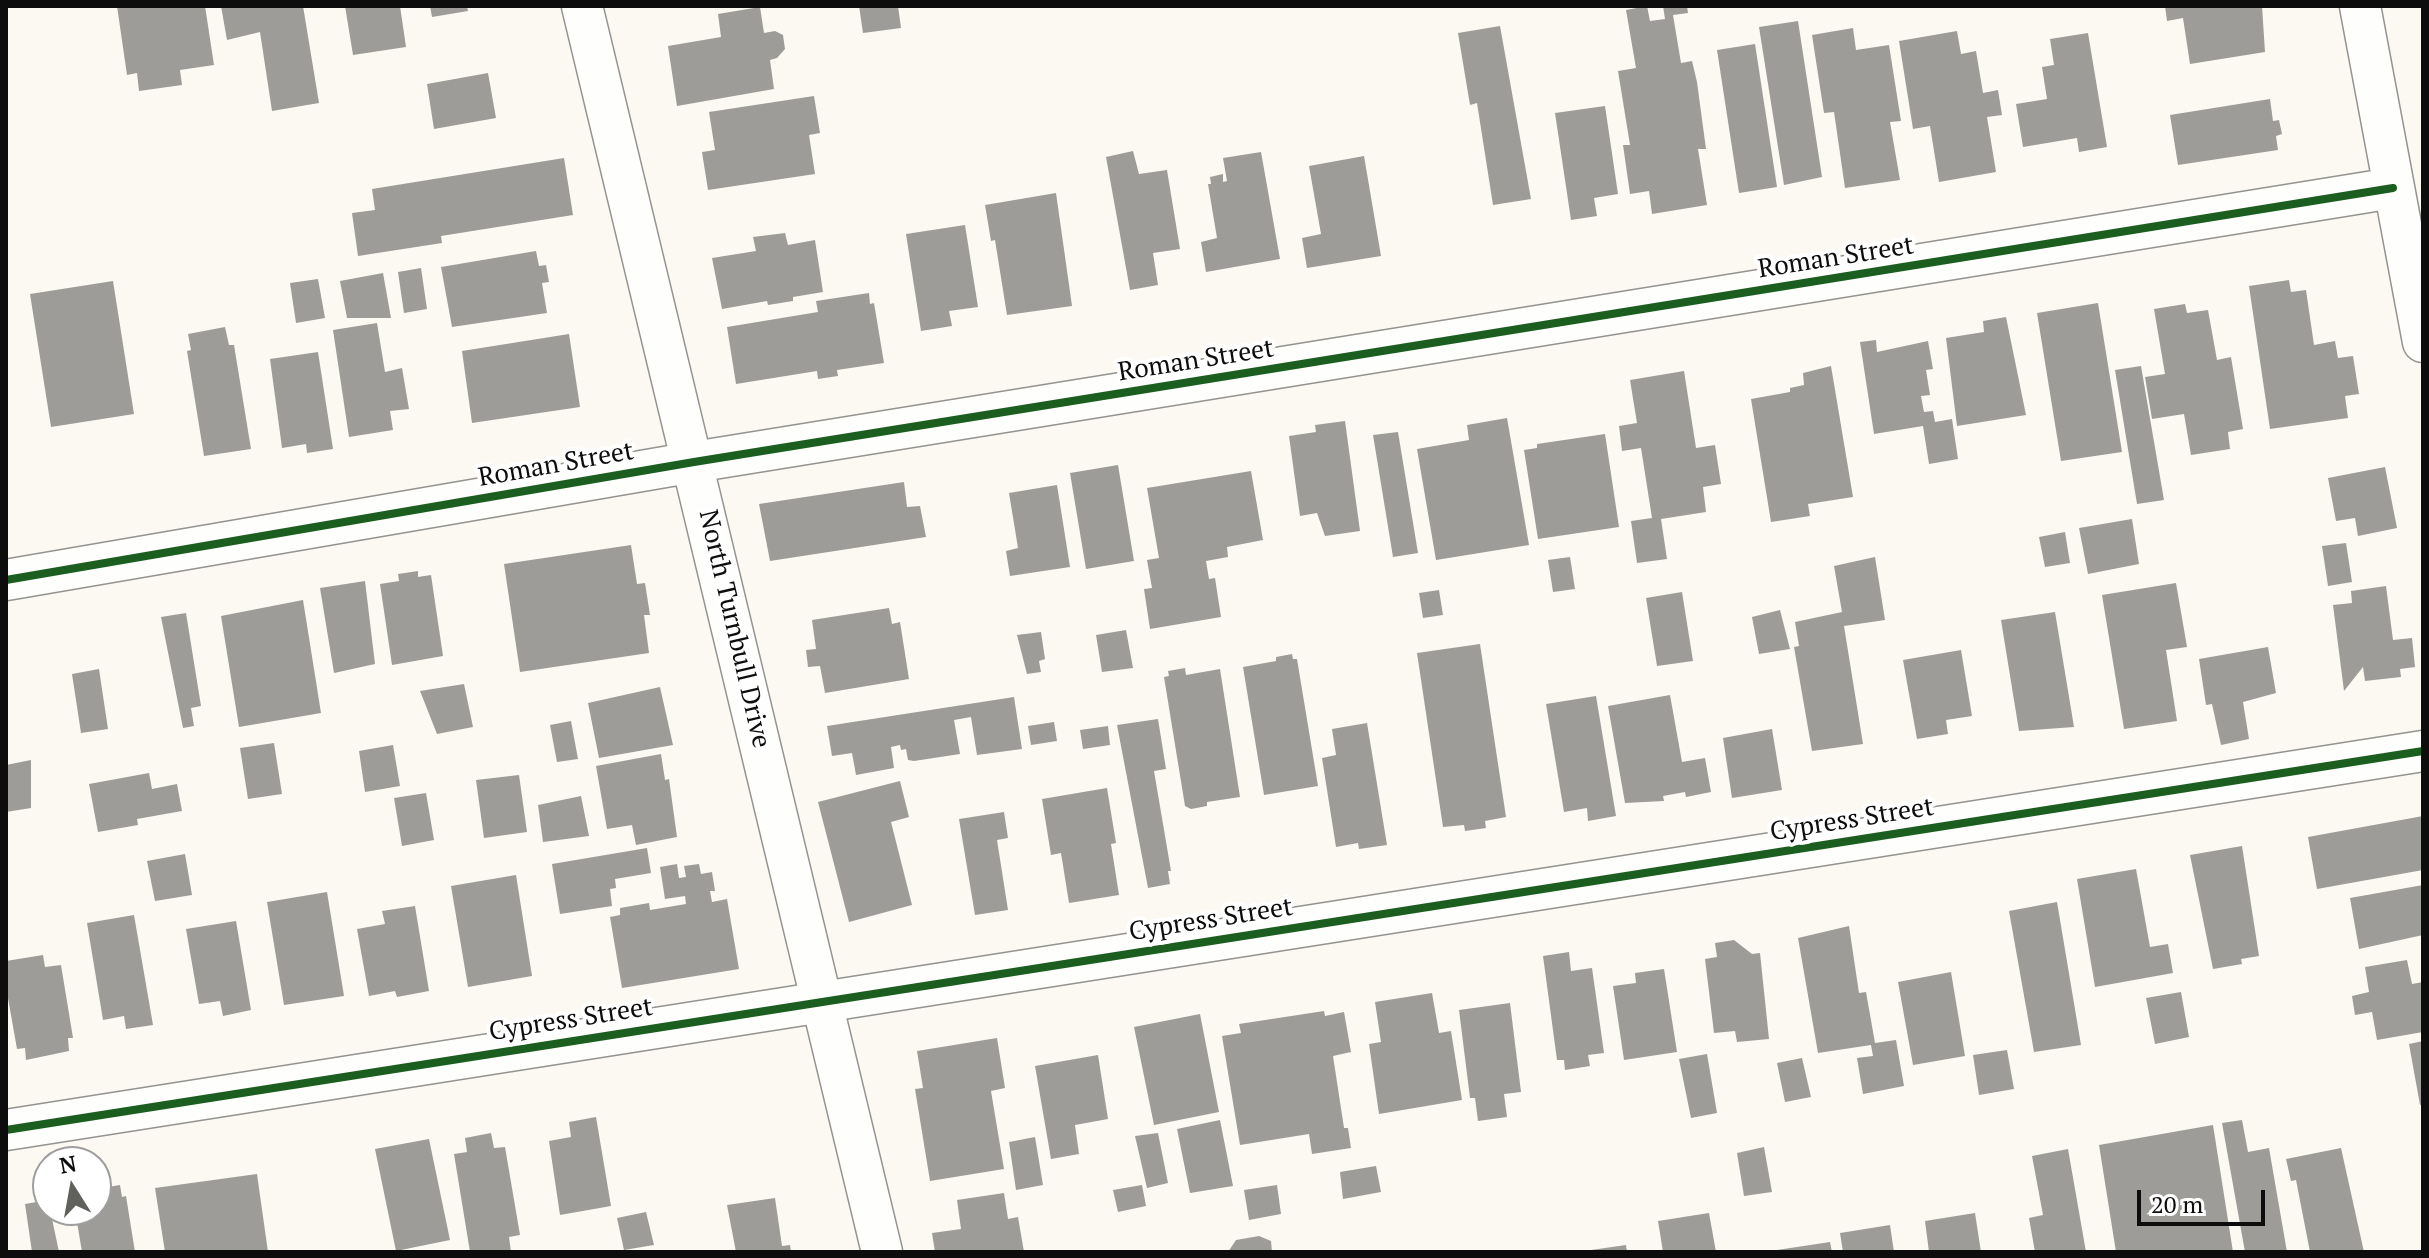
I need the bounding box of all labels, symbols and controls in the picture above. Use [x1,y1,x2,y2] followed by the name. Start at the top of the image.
[1756,230,1916,286] street label: Roman Street
[1116,333,1276,389] street label: Roman Street
[476,436,636,494] street label: Roman Street
[691,507,777,751] street label: North Turnbull Drive
[1768,792,1936,848] street label: Cypress Street
[1127,892,1295,948] street label: Cypress Street
[487,992,655,1048] street label: Cypress Street
[32,1146,112,1226] north arrow
[57,1148,79,1180] text: N
[2141,1174,2269,1224] scale bar
[2151,1188,2203,1220] text: 20 m

